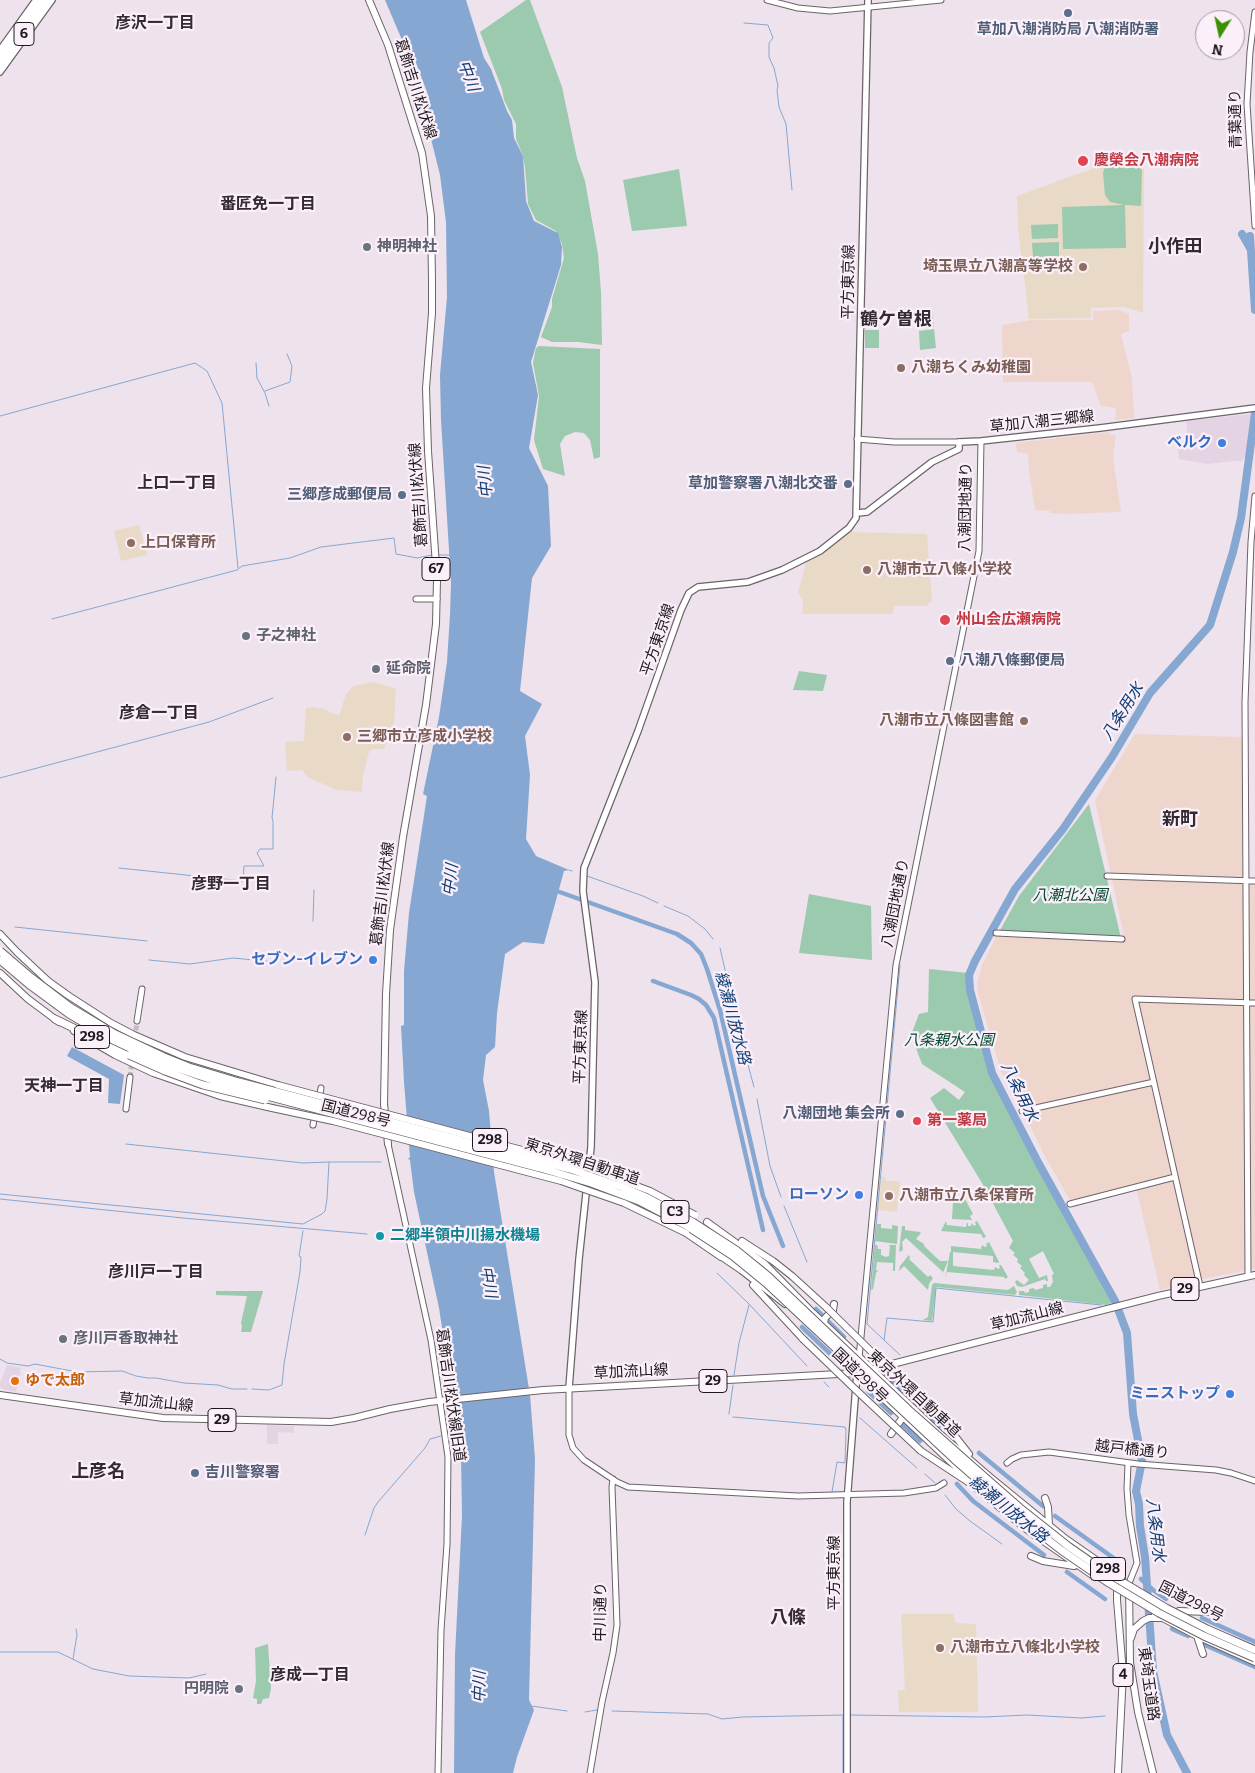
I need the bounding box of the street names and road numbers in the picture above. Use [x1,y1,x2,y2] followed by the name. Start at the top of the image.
[14,22,34,46] road number: 6
[390,36,440,142] street label: 葛飾吉川松伏線
[1226,89,1246,149] street label: 青葉通り
[839,244,859,320] street label: 平方東京線
[989,408,1095,436] street label: 草加八潮三郷線
[406,442,432,548] street label: 葛飾吉川松伏線
[956,462,976,552] street label: 八潮団地通り
[422,558,450,580] road number: 67
[637,602,679,678] street label: 平方東京線
[368,841,398,947] street label: 葛飾吉川松伏線
[879,857,913,949] street label: 八潮団地通り
[571,1009,591,1085] street label: 平方東京線
[74,1026,110,1048] road number: 298
[319,1097,393,1131] street label: 国道298号
[472,1128,508,1152] road number: 298
[522,1135,642,1189] street label: 東京外環自動車道
[661,1200,689,1224] road number: C3
[1171,1278,1199,1300] road number: 29
[988,1299,1066,1335] street label: 草加流山線
[432,1327,468,1463] street label: 葛飾吉川松伏線旧道
[828,1345,892,1407] street label: 国道298号
[864,1346,964,1442] street label: 東京外環自動車道
[593,1361,669,1383] street label: 草加流山線
[699,1370,727,1392] road number: 29
[118,1390,194,1416] street label: 草加流山線
[208,1408,236,1432] road number: 29
[1094,1437,1170,1463] street label: 越戸橋通り
[826,1536,844,1610] street label: 平方東京線
[1090,1558,1126,1580] road number: 298
[1155,1578,1227,1626] street label: 国道298号
[591,1582,611,1642] street label: 中川通り
[1134,1646,1162,1722] street label: 東埼玉道路
[1113,1664,1133,1686] road number: 4

